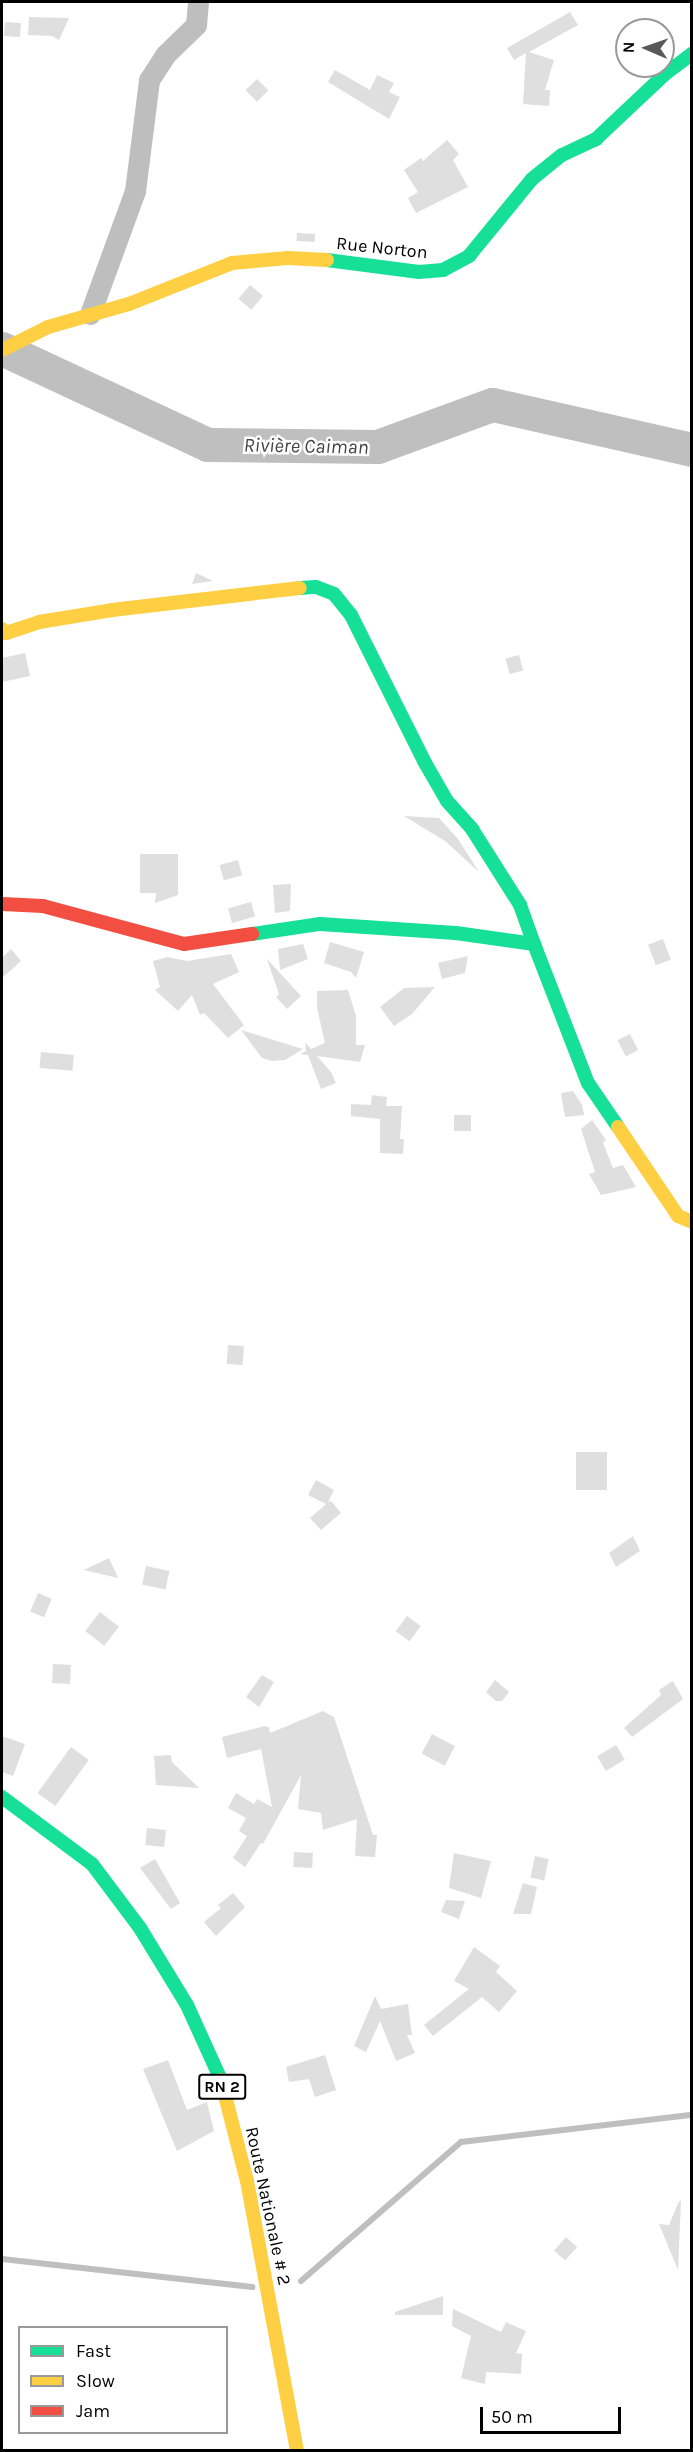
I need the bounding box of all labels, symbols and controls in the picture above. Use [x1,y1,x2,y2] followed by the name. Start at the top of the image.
[615,18,675,78] north arrow
[619,41,638,54] text: N
[335,232,429,264] street label: Rue Norton
[243,433,369,459] water label: Rivière Caiman
[198,2074,246,2100] road number: RN 2
[241,2125,295,2287] street label: Route Nationale # 2
[18,2326,228,2434] legend
[76,2340,111,2362] text: Fast
[76,2370,115,2392] text: Slow
[483,2395,624,2433] scale bar
[76,2400,110,2422] text: Jam
[491,2406,533,2428] text: 50 m

